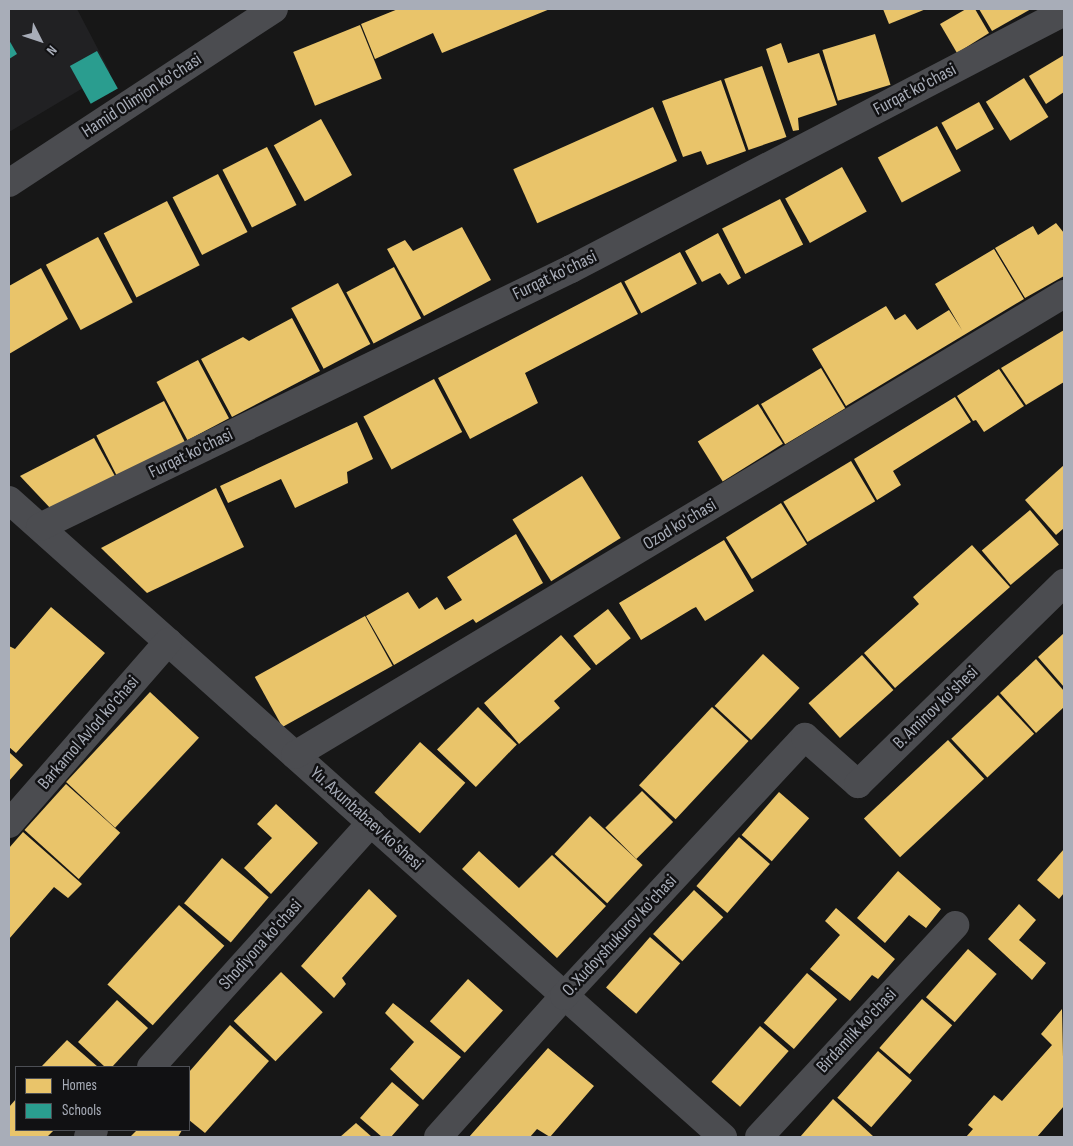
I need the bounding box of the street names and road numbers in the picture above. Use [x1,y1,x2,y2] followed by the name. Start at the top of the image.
[78,49,206,143] street label: Hamid Olimjon ko'chasi
[870,59,960,121] street label: Furqat ko'chasi
[510,246,600,306] street label: Furqat ko'chasi
[146,424,236,484] street label: Furqat ko'chasi
[640,495,720,555] street label: Ozod ko'chasi
[889,662,983,754] street label: B. Aminov ko'shesi
[34,672,144,794] street label: Barkamol Avlod ko'chasi
[305,763,427,875] street label: Yu. Axunbabaev ko'shesi
[558,871,682,1001] street label: O. Xudoyshukurov ko'chasi
[215,895,307,995] street label: Shodiyona ko'chasi
[812,984,902,1078] street label: Birdamlik ko'chasi

